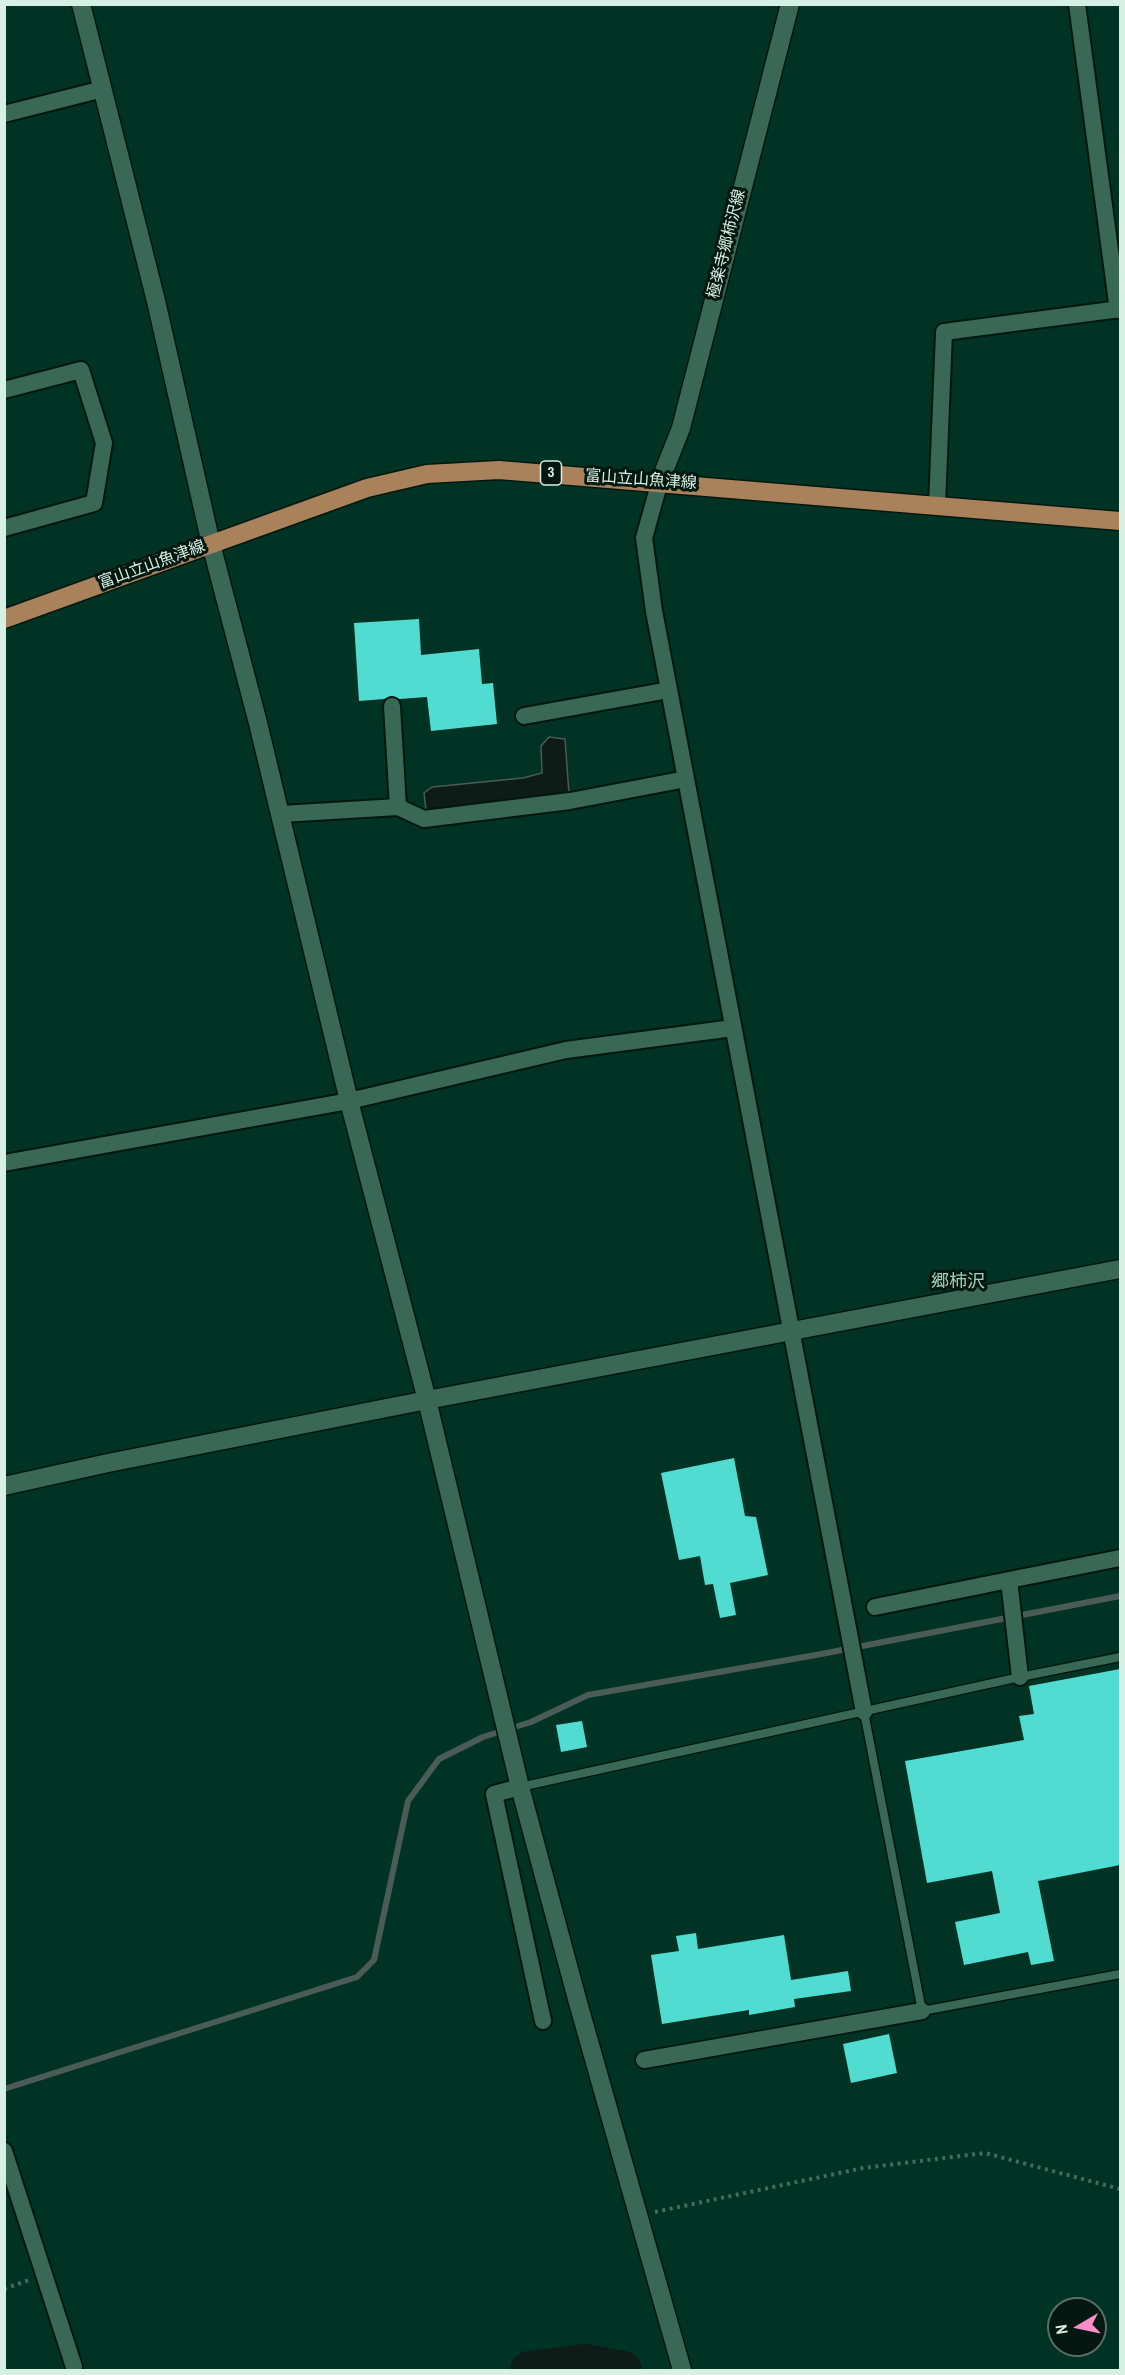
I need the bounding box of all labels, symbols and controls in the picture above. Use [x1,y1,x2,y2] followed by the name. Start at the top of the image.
[704,187,750,301] street label: 極楽寺郷柿沢線
[540,461,562,485] road number: 3
[584,467,698,493] street label: 富山立山魚津線
[96,537,208,593] street label: 富山立山魚津線
[931,1271,985,1293] district label: 郷柿沢
[1047,2297,1107,2357] north arrow
[1050,2323,1073,2336] text: N

